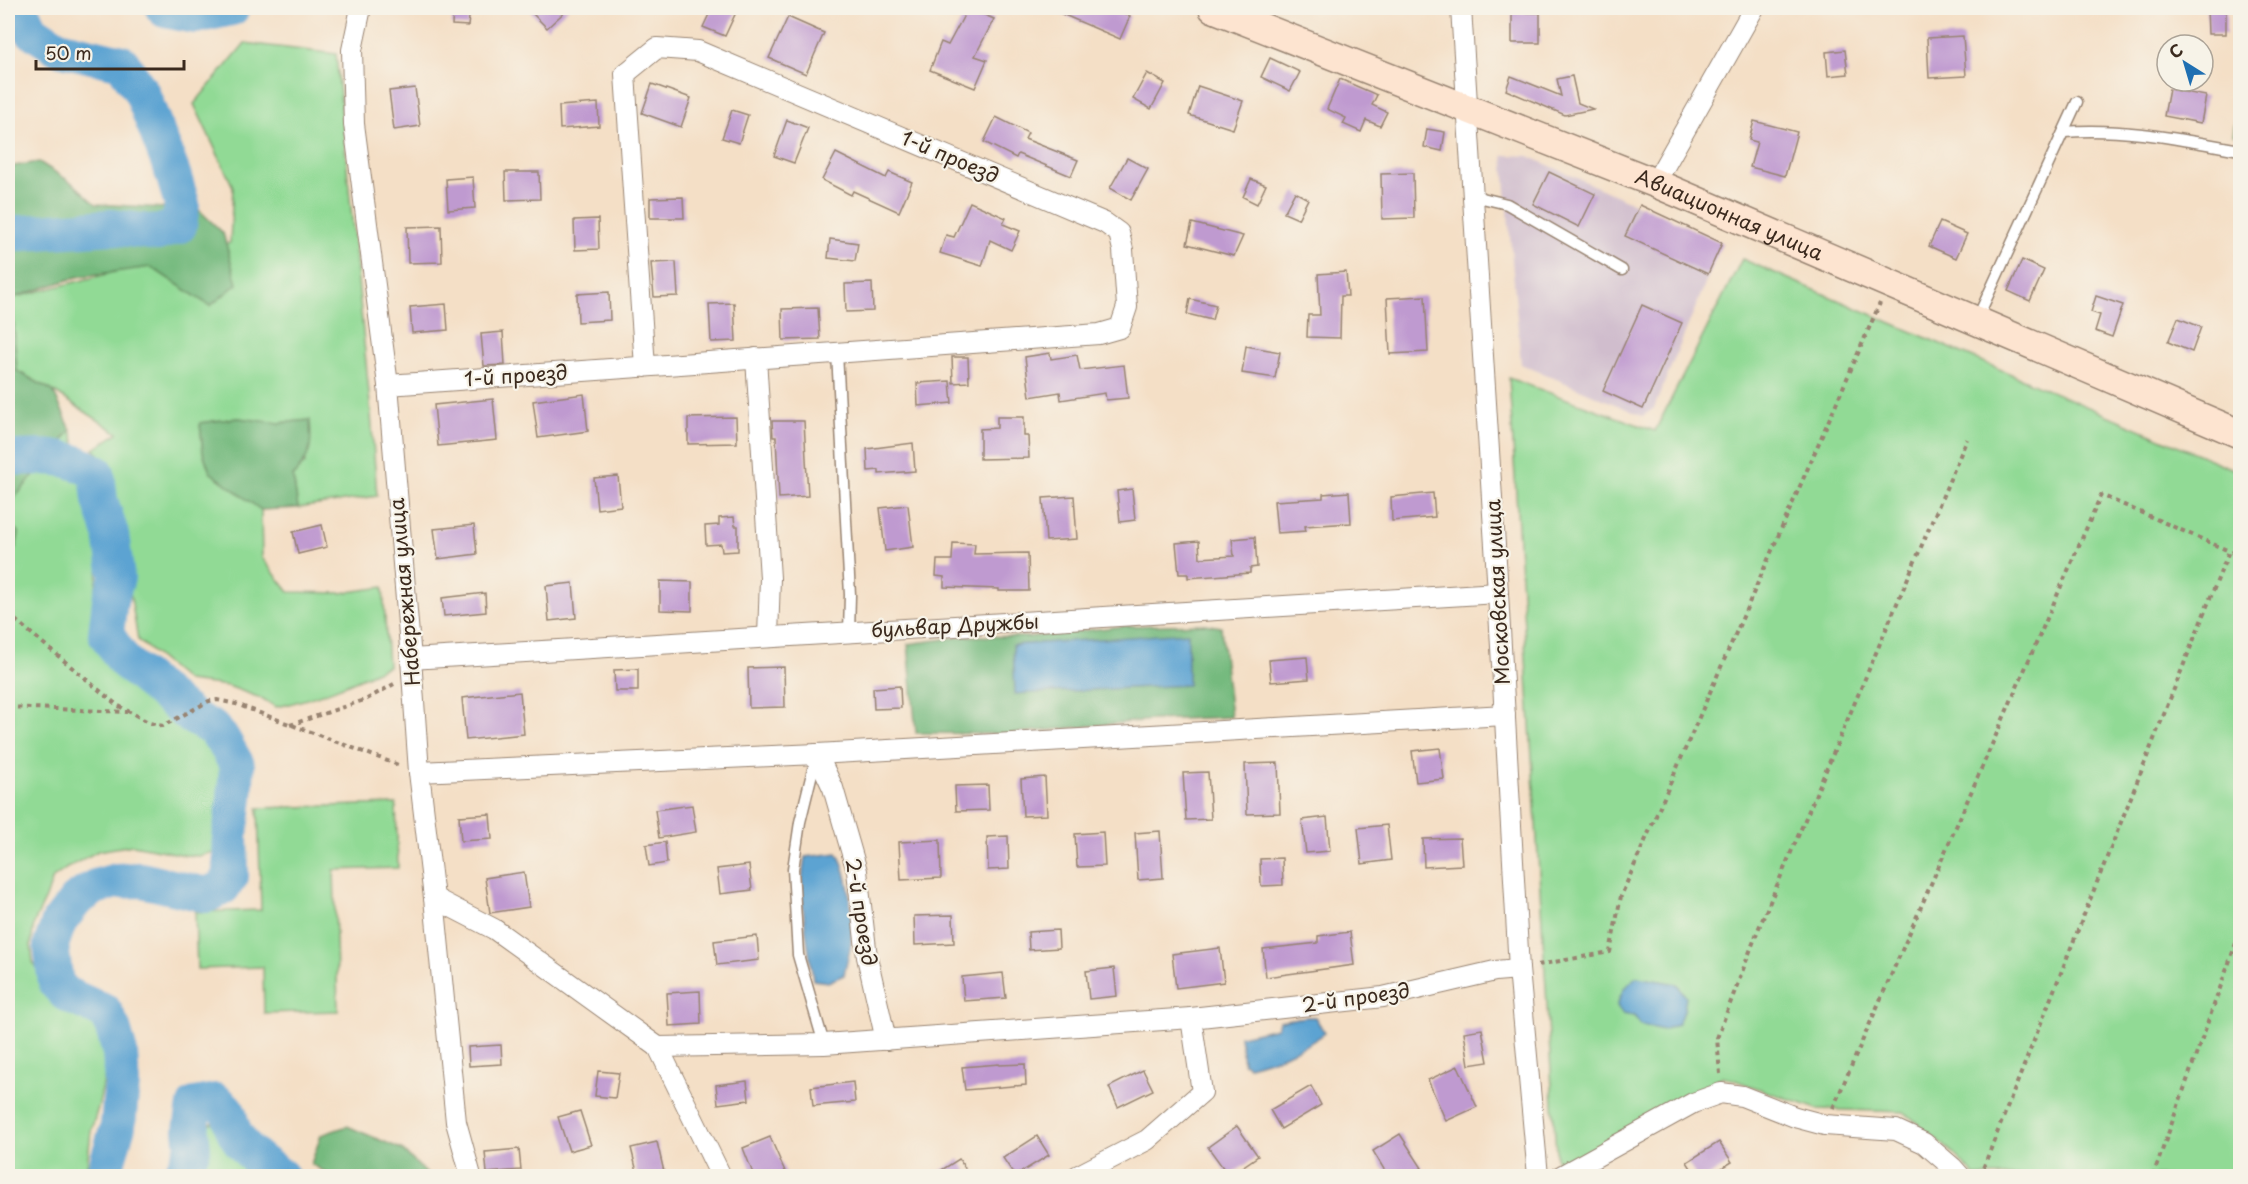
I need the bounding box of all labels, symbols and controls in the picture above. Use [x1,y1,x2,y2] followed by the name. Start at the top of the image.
[36,33,184,71] scale bar
[2155,33,2215,93] north arrow
[2163,37,2187,63] text: С
[45,39,92,66] text: 50 m
[897,122,1004,190] street label: 1-й проезд
[1631,161,1828,268] street label: Авиационная улица
[463,356,569,394] street label: 1-й проезд
[381,496,427,687] street label: Набережная улица
[1477,498,1517,686] street label: Московская улица
[870,606,1040,644] street label: бульвар Дружбы
[839,856,885,968] street label: 2-й проезд
[1300,975,1412,1019] street label: 2-й проезд

